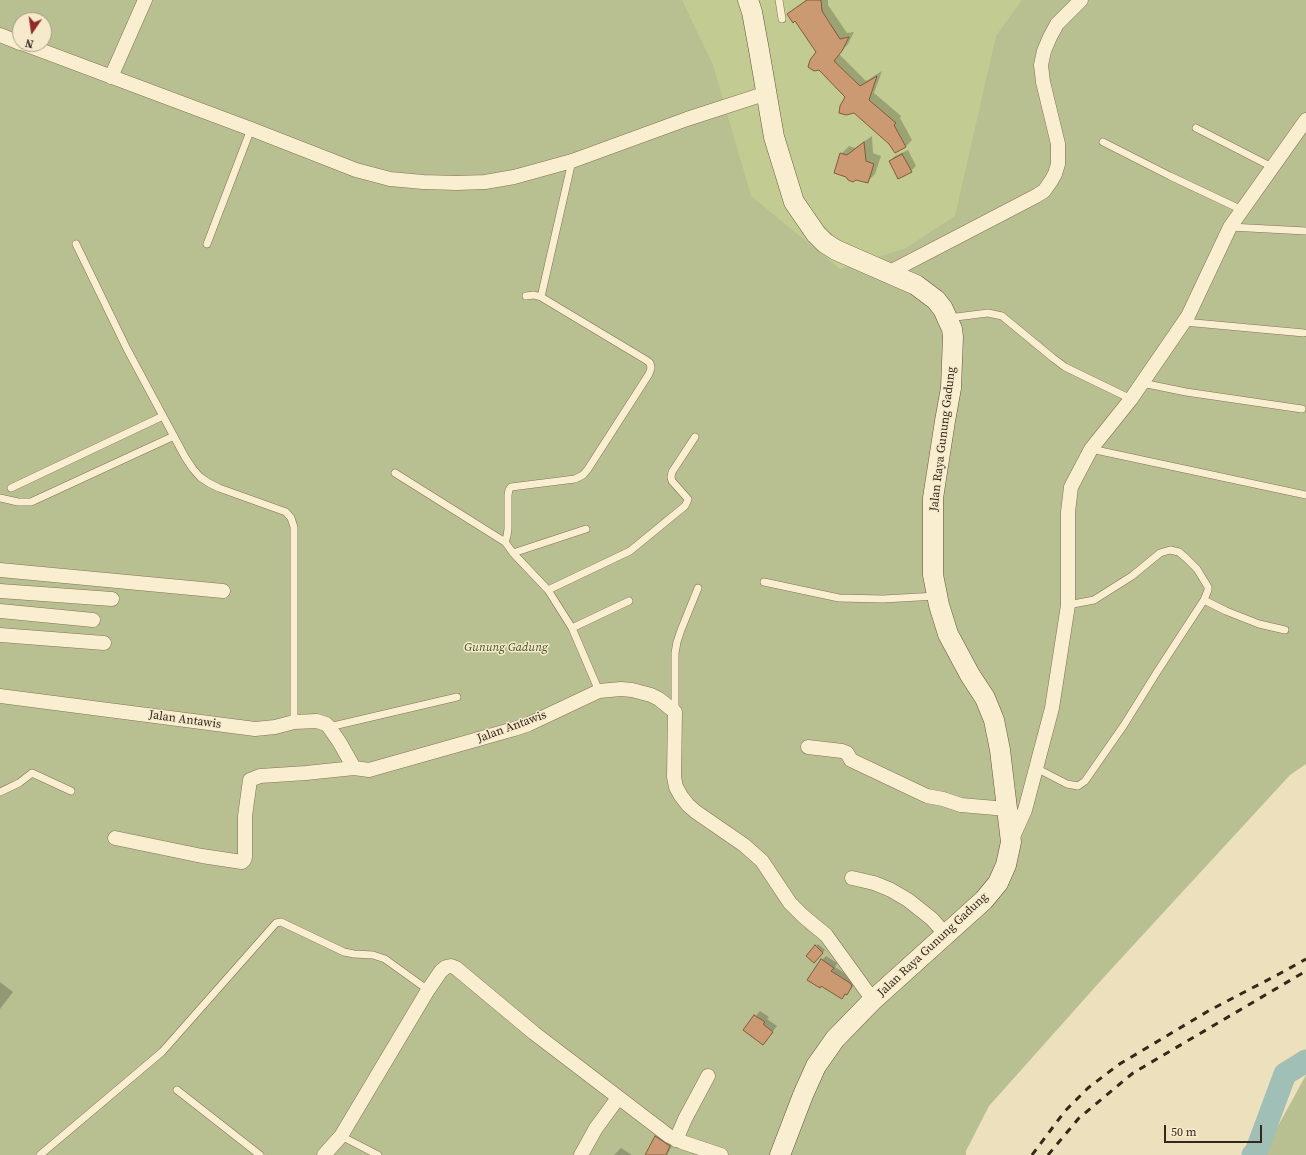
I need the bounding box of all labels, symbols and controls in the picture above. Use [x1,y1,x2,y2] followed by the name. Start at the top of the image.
[12,12,52,52] north arrow
[24,35,35,51] text: N
[927,366,959,512] street label: Jalan Raya Gunung Gadung
[464,641,548,655] park label: Gunung Gadung
[148,708,222,732] street label: Jalan Antawis
[475,708,549,746] street label: Jalan Antawis
[875,890,991,1000] street label: Jalan Raya Gunung Gadung
[1166,1117,1264,1143] scale bar
[1171,1124,1197,1140] text: 50 m

